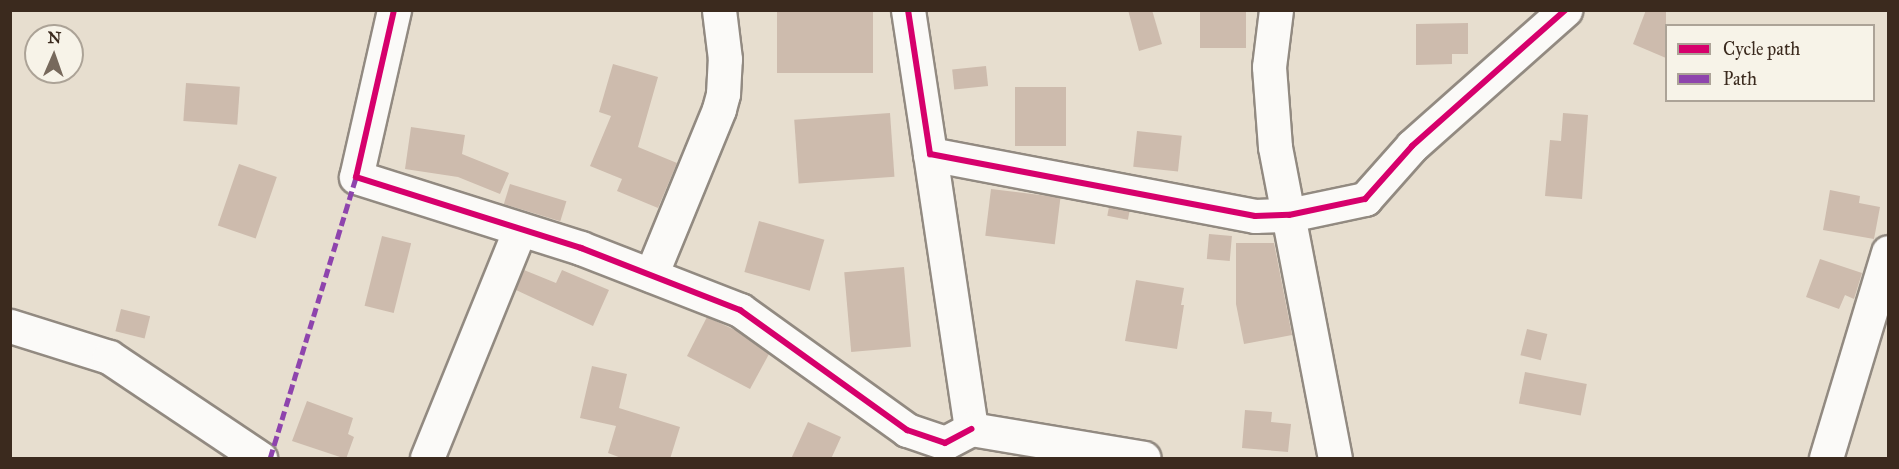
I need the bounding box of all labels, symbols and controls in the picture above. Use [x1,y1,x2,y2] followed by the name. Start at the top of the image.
[24,24,84,84] north arrow
[1665,24,1875,102] legend
[47,28,62,47] text: N
[1723,38,1800,60] text: Cycle path
[1723,68,1757,90] text: Path

